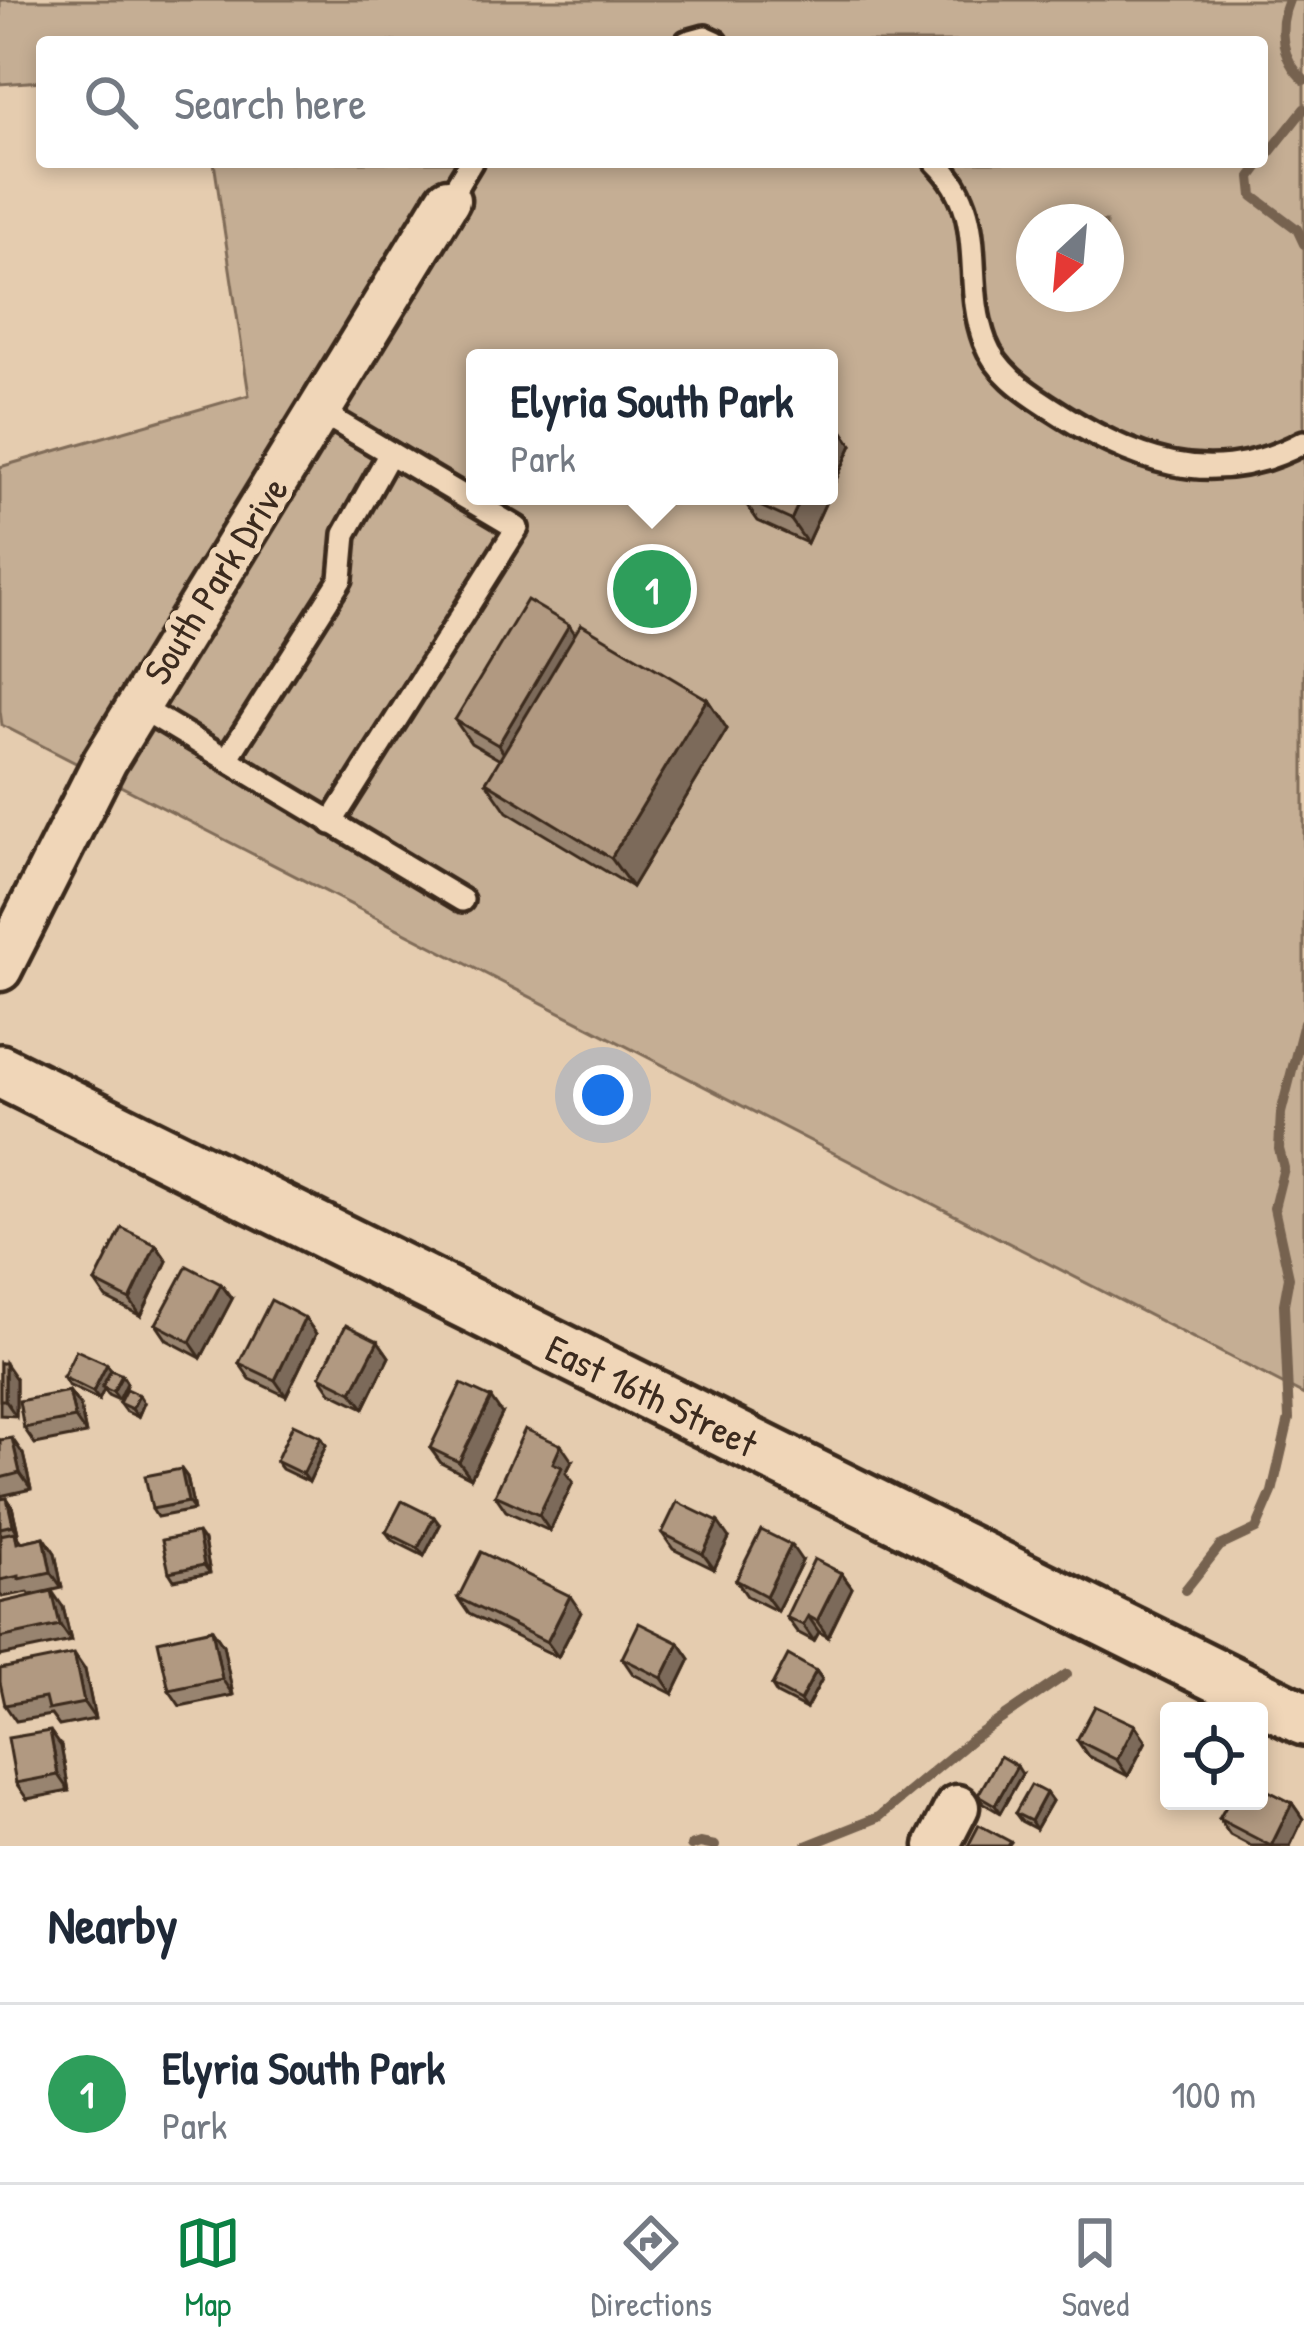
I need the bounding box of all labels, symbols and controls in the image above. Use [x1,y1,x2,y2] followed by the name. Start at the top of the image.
[36,36,1268,168] search box
[78,69,144,135] icon: search
[174,72,366,133] text: Search here
[1016,204,1124,312] north arrow
[466,349,838,505] popup
[510,370,794,431] text: Elyria South Park
[510,431,576,484] text: Park
[130,466,300,694] street label: South Park Drive
[613,544,691,634] pin: 1
[573,1065,633,1125] your location
[537,1321,767,1469] street label: East 16th Street
[1160,1702,1268,1810] map controls
[1160,1702,1268,1810] button: locate
[48,1890,178,1959] text: Nearby
[162,2037,445,2098] text: Elyria South Park
[80,2067,94,2120] text: 1
[1171,2067,1256,2120] text: 100 m
[162,2098,227,2151] text: Park
[175,2210,241,2326] tab: Map
[591,2210,712,2326] tab: Directions
[1062,2210,1129,2326] tab: Saved

